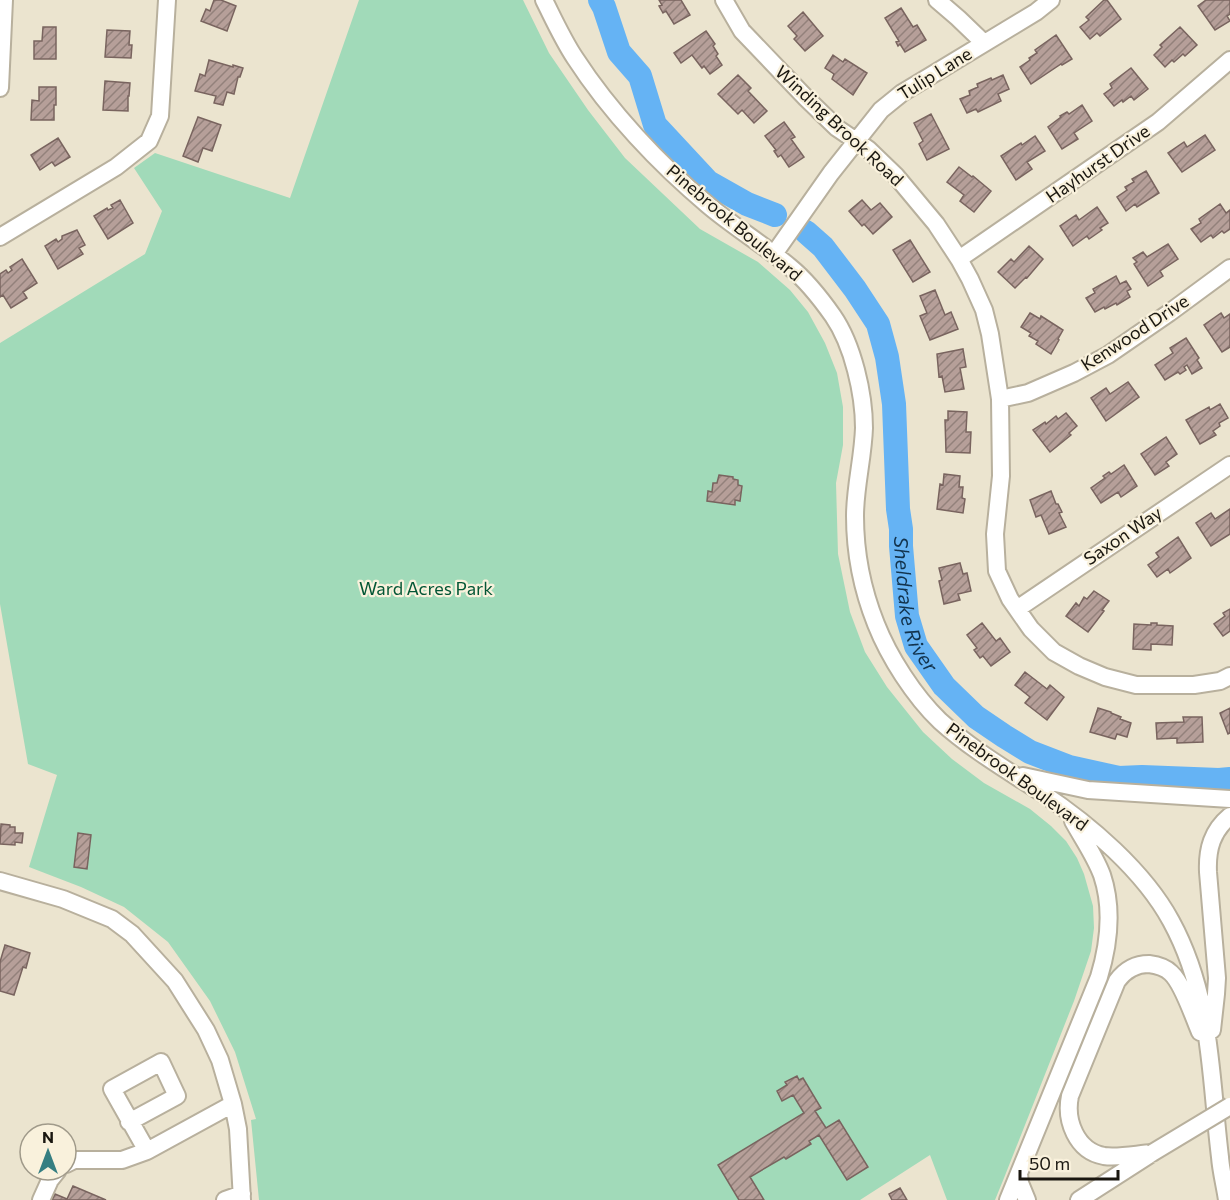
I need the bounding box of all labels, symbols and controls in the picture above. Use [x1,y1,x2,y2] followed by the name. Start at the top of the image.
[893,42,975,104] street label: Tulip Lane
[771,60,908,190] street label: Winding Brook Road
[1041,119,1154,207] street label: Hayhurst Drive
[662,159,807,285] street label: Pinebrook Boulevard
[1076,289,1192,375] street label: Kenwood Drive
[1079,501,1166,569] street label: Saxon Way
[890,536,944,677] water label: Sheldrake River
[359,577,493,599] park label: Ward Acres Park
[942,717,1093,835] street label: Pinebrook Boulevard
[18,1122,78,1182] north arrow
[42,1127,54,1146] text: N
[1020,1143,1118,1181] scale bar
[1029,1152,1070,1174] text: 50 m

